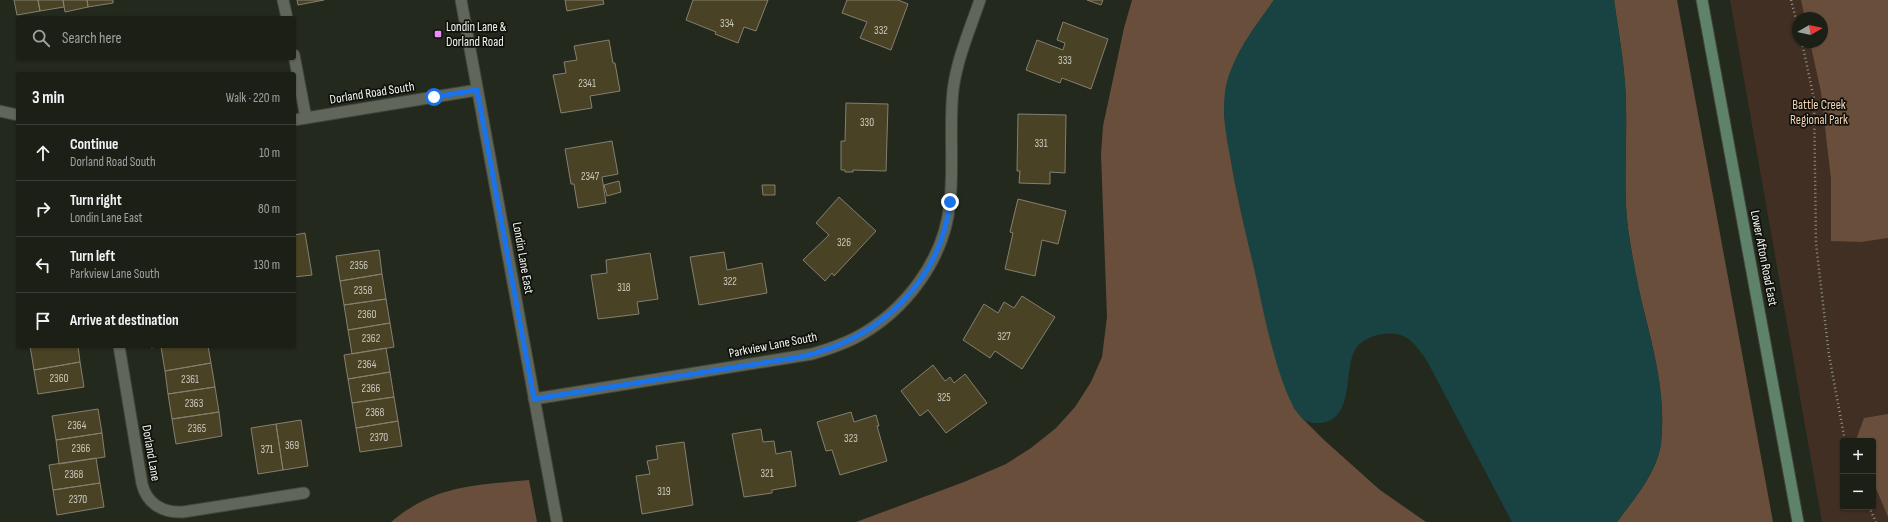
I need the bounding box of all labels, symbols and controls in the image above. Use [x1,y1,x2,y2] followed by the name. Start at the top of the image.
[1792,12,1828,48] north arrow
[16,16,296,60] search box
[720,17,734,30] house number: 334
[446,19,507,50] place label: Londin Lane & Dorland Road
[874,24,888,37] house number: 332
[30,27,52,49] icon: search
[62,29,122,48] text: Search here
[433,29,443,39] marker: Londin Lane & Dorland Road
[1058,54,1072,67] house number: 333
[578,77,596,90] house number: 2341
[328,78,416,108] street label: Dorland Road South
[32,88,65,108] text: 3 min
[425,88,443,106] route start
[226,90,280,106] text: Walk · 220 m
[1790,97,1848,128] park label: Battle Creek Regional Park
[860,116,874,129] house number: 330
[70,135,119,154] text: Continue
[1034,137,1048,150] house number: 331
[32,142,54,164] icon: ahead
[259,145,280,161] text: 10 m
[70,154,156,170] text: Dorland Road South
[581,170,600,183] house number: 2347
[70,191,122,210] text: Turn right
[941,193,959,211] route end
[32,198,54,220] icon: right
[258,201,280,217] text: 80 m
[1747,209,1781,307] street label: Lower Afton Road East
[70,210,143,226] text: Londin Lane East
[509,221,537,295] street label: Londin Lane East
[837,236,851,249] house number: 326
[70,247,115,266] text: Turn left
[32,254,54,276] icon: left
[254,257,280,273] text: 130 m
[350,259,368,272] house number: 2356
[70,266,160,282] text: Parkview Lane South
[723,275,737,288] house number: 322
[617,281,631,294] house number: 318
[354,284,372,297] house number: 2358
[358,308,377,321] house number: 2360
[32,310,54,332] icon: arrive
[70,311,179,330] text: Arrive at destination
[727,329,819,361] street label: Parkview Lane South
[997,330,1011,343] house number: 327
[362,332,381,345] house number: 2362
[358,358,377,371] house number: 2364
[50,372,69,385] house number: 2360
[181,373,199,386] house number: 2361
[362,382,381,395] house number: 2366
[937,391,951,404] house number: 325
[185,397,204,410] house number: 2363
[366,406,385,419] house number: 2368
[68,419,87,432] house number: 2364
[188,422,206,435] house number: 2365
[138,424,164,482] street label: Dorland Lane
[370,431,388,444] house number: 2370
[844,432,858,445] house number: 323
[1840,438,1876,510] map controls
[1840,438,1876,474] button: +
[285,439,299,452] house number: 369
[72,442,91,455] house number: 2366
[261,443,274,456] house number: 371
[760,467,774,480] house number: 321
[65,468,84,481] house number: 2368
[1840,474,1876,510] button: −
[657,485,671,498] house number: 319
[69,493,87,506] house number: 2370

